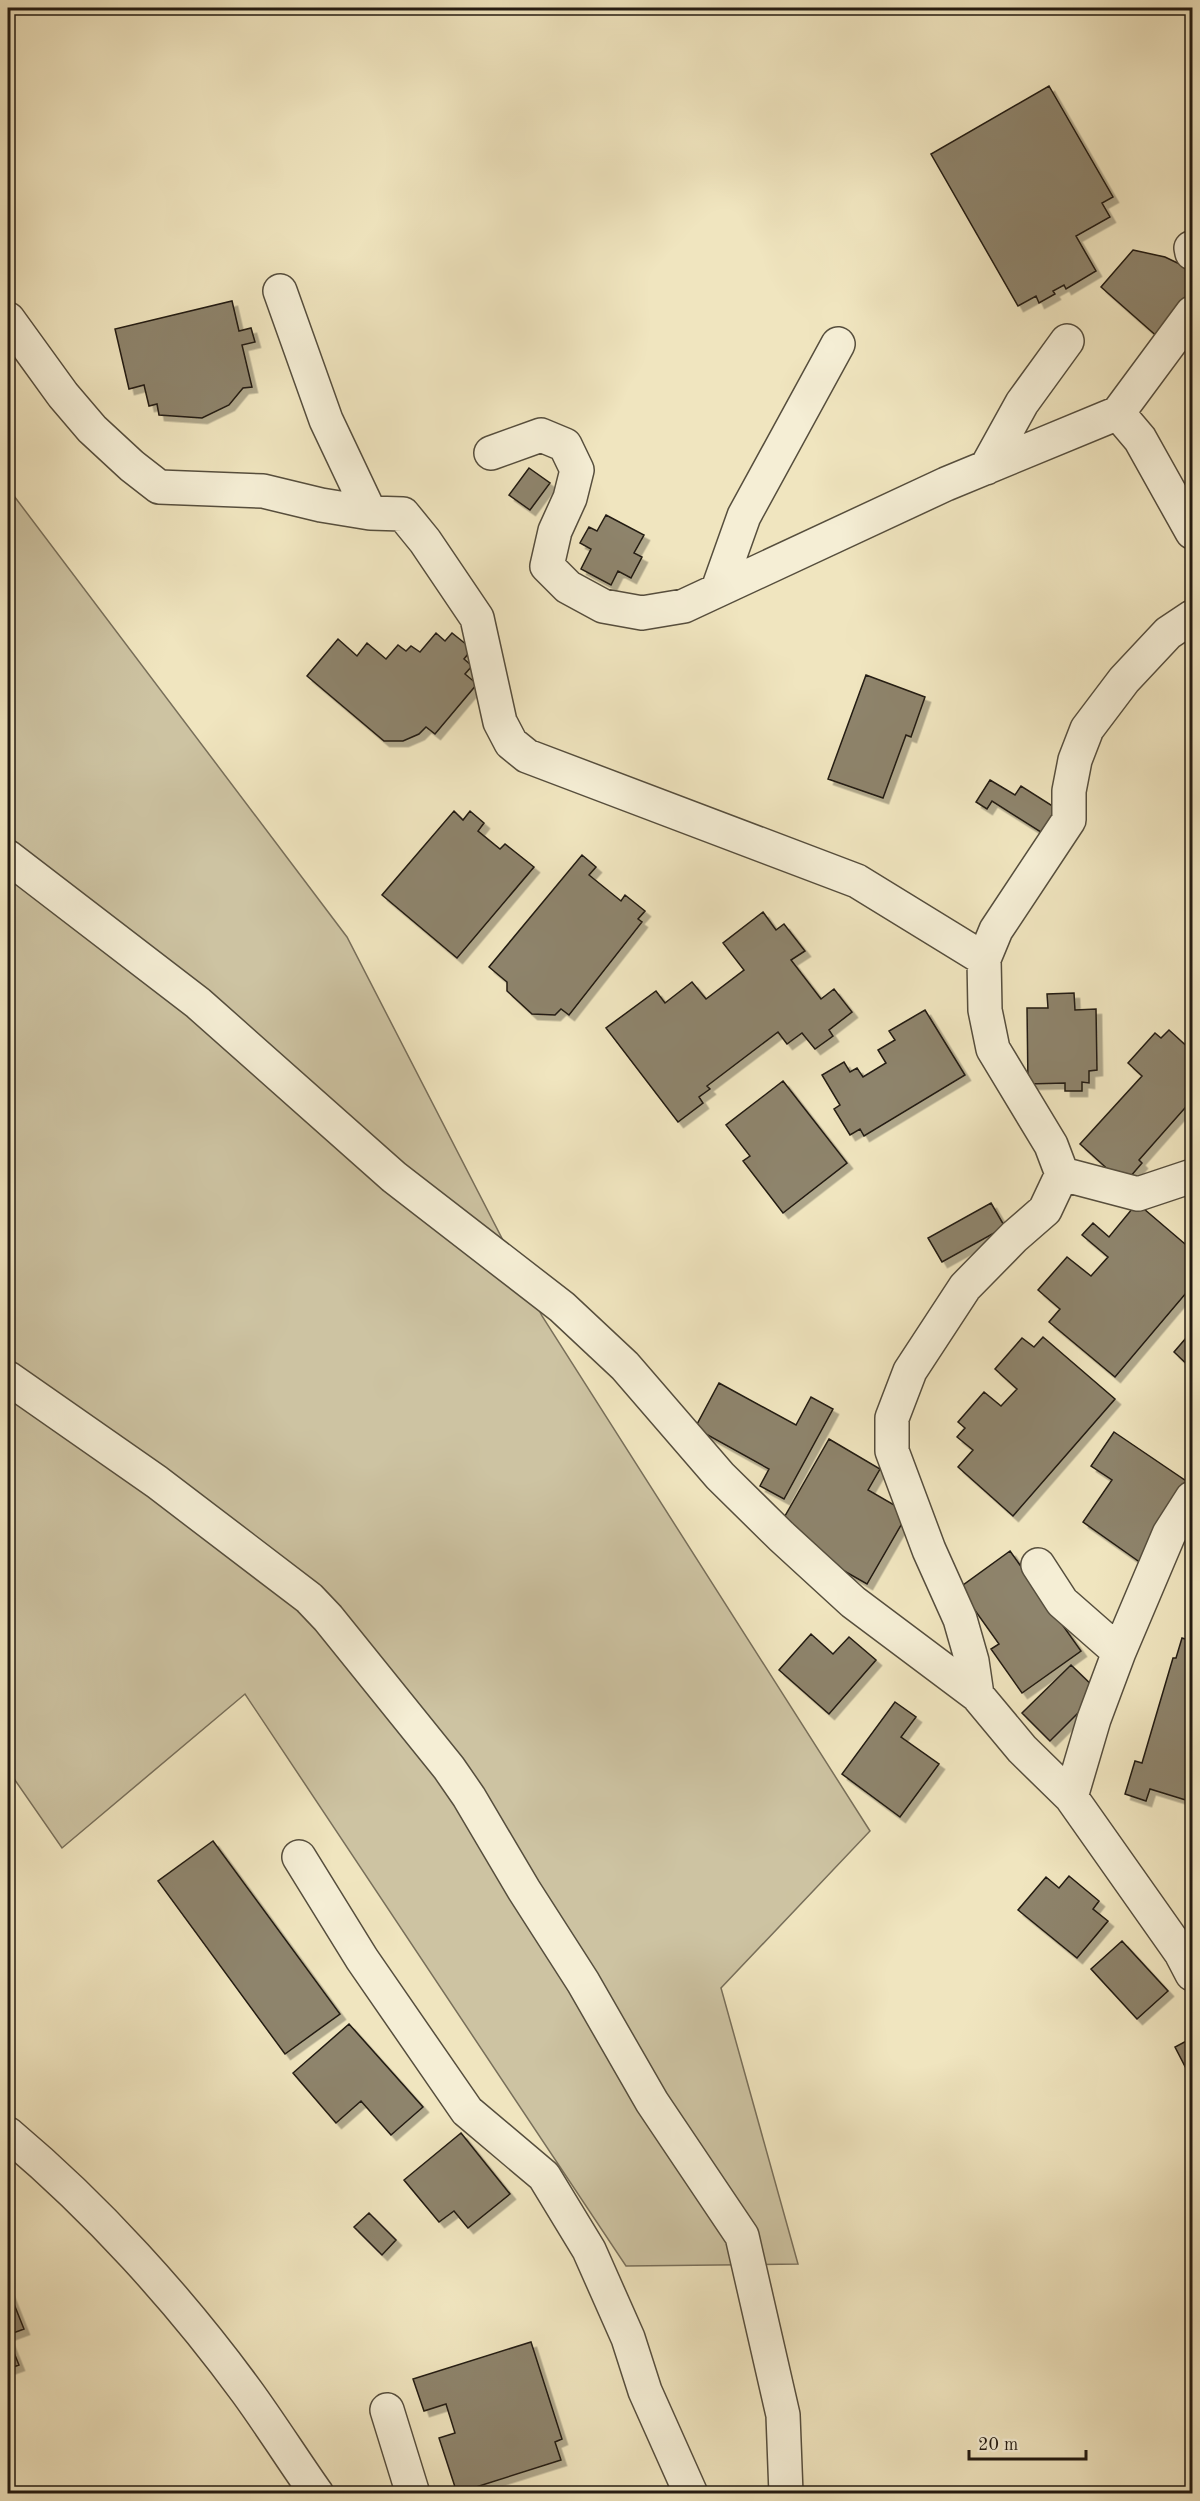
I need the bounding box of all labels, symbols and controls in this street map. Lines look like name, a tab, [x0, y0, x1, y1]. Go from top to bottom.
scale bar	[969, 2423, 1086, 2461]
text: 20 m	[978, 2436, 1018, 2454]

